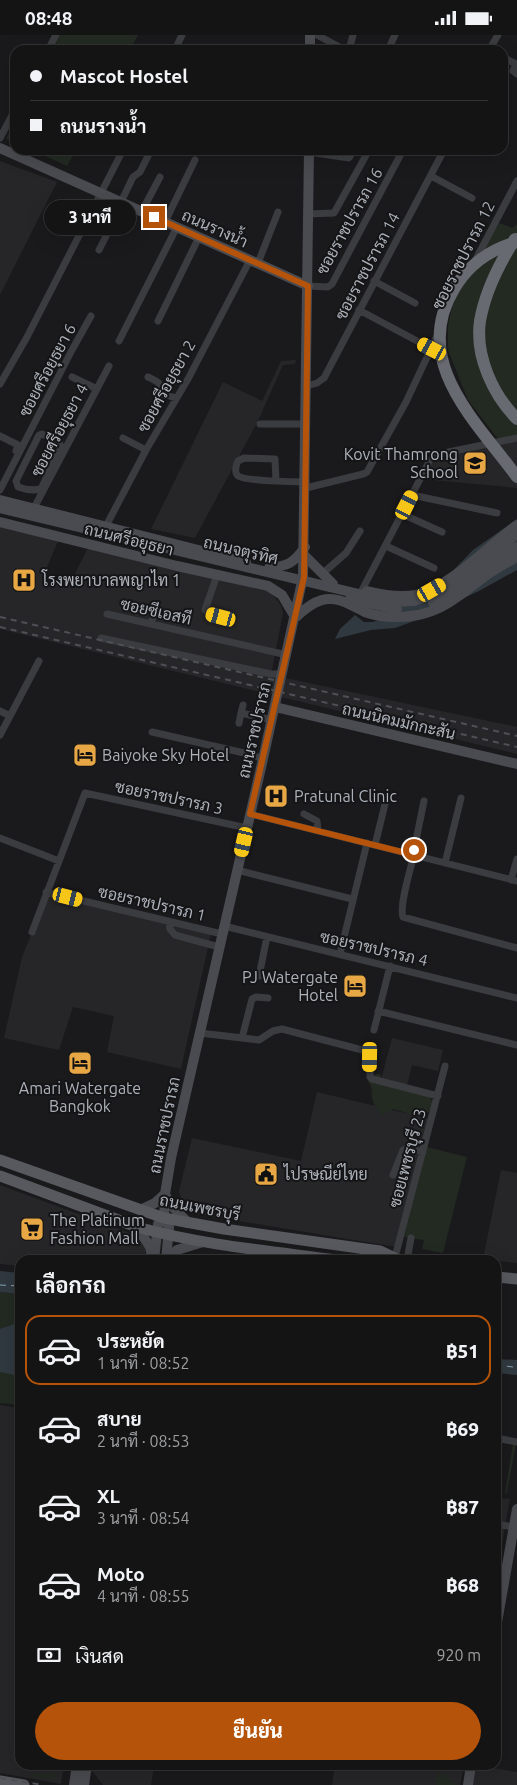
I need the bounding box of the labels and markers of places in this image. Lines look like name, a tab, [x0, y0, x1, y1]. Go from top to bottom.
place label: Kovit Thamrong School	[344, 445, 458, 481]
school or university icon: Kovit Thamrong School	[462, 450, 488, 476]
hospital icon: โรงพยาบาลพญาไท 1	[11, 567, 37, 593]
place label: โรงพยาบาลพญาไท 1	[41, 569, 181, 590]
hotel icon: Baiyoke Sky Hotel	[72, 742, 98, 768]
place label: Baiyoke Sky Hotel	[102, 746, 229, 764]
hospital icon: Pratunal Clinic	[263, 783, 289, 809]
place label: Pratunal Clinic	[294, 787, 397, 805]
place label: PJ Watergate Hotel	[242, 968, 338, 1004]
hotel icon: PJ Watergate Hotel	[342, 973, 368, 999]
hotel icon: Amari Watergate Bangkok	[67, 1050, 93, 1076]
place label: Amari Watergate Bangkok	[19, 1079, 141, 1115]
public building icon: ไปรษณีย์ไทย	[253, 1161, 279, 1187]
place label: ไปรษณีย์ไทย	[282, 1162, 368, 1183]
place label: The Platinum Fashion Mall	[50, 1211, 145, 1247]
supermarket icon: The Platinum Fashion Mall	[19, 1216, 45, 1242]

